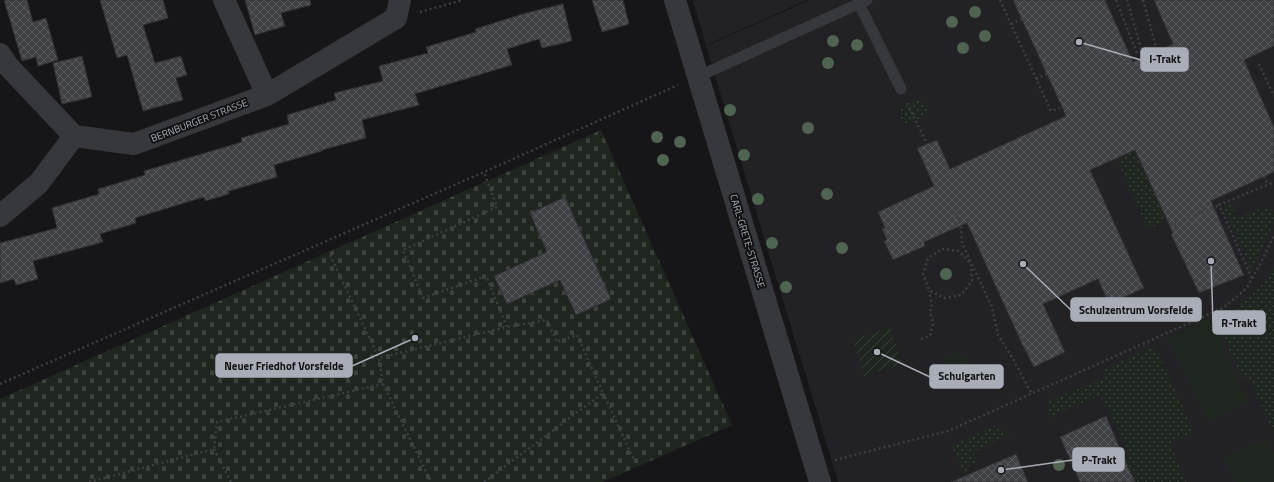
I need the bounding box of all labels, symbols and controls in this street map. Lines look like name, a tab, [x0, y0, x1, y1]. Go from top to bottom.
callout: I-Trakt	[1141, 48, 1188, 71]
text: I-Trakt	[1149, 51, 1181, 67]
street label: BERNBURGER STRASSE	[149, 95, 250, 146]
street label: CARL-GRETE-STRASSE	[726, 192, 769, 290]
callout: Schulzentrum Vorsfelde	[1071, 298, 1201, 321]
text: Schulzentrum Vorsfelde	[1079, 302, 1193, 318]
callout: R-Trakt	[1213, 311, 1265, 334]
text: R-Trakt	[1221, 315, 1257, 331]
callout: Neuer Friedhof Vorsfelde	[216, 354, 352, 377]
text: Neuer Friedhof Vorsfelde	[224, 358, 344, 374]
callout: Schulgarten	[930, 365, 1003, 388]
text: Schulgarten	[938, 368, 996, 384]
callout: P-Trakt	[1073, 448, 1124, 471]
text: P-Trakt	[1082, 452, 1116, 468]

